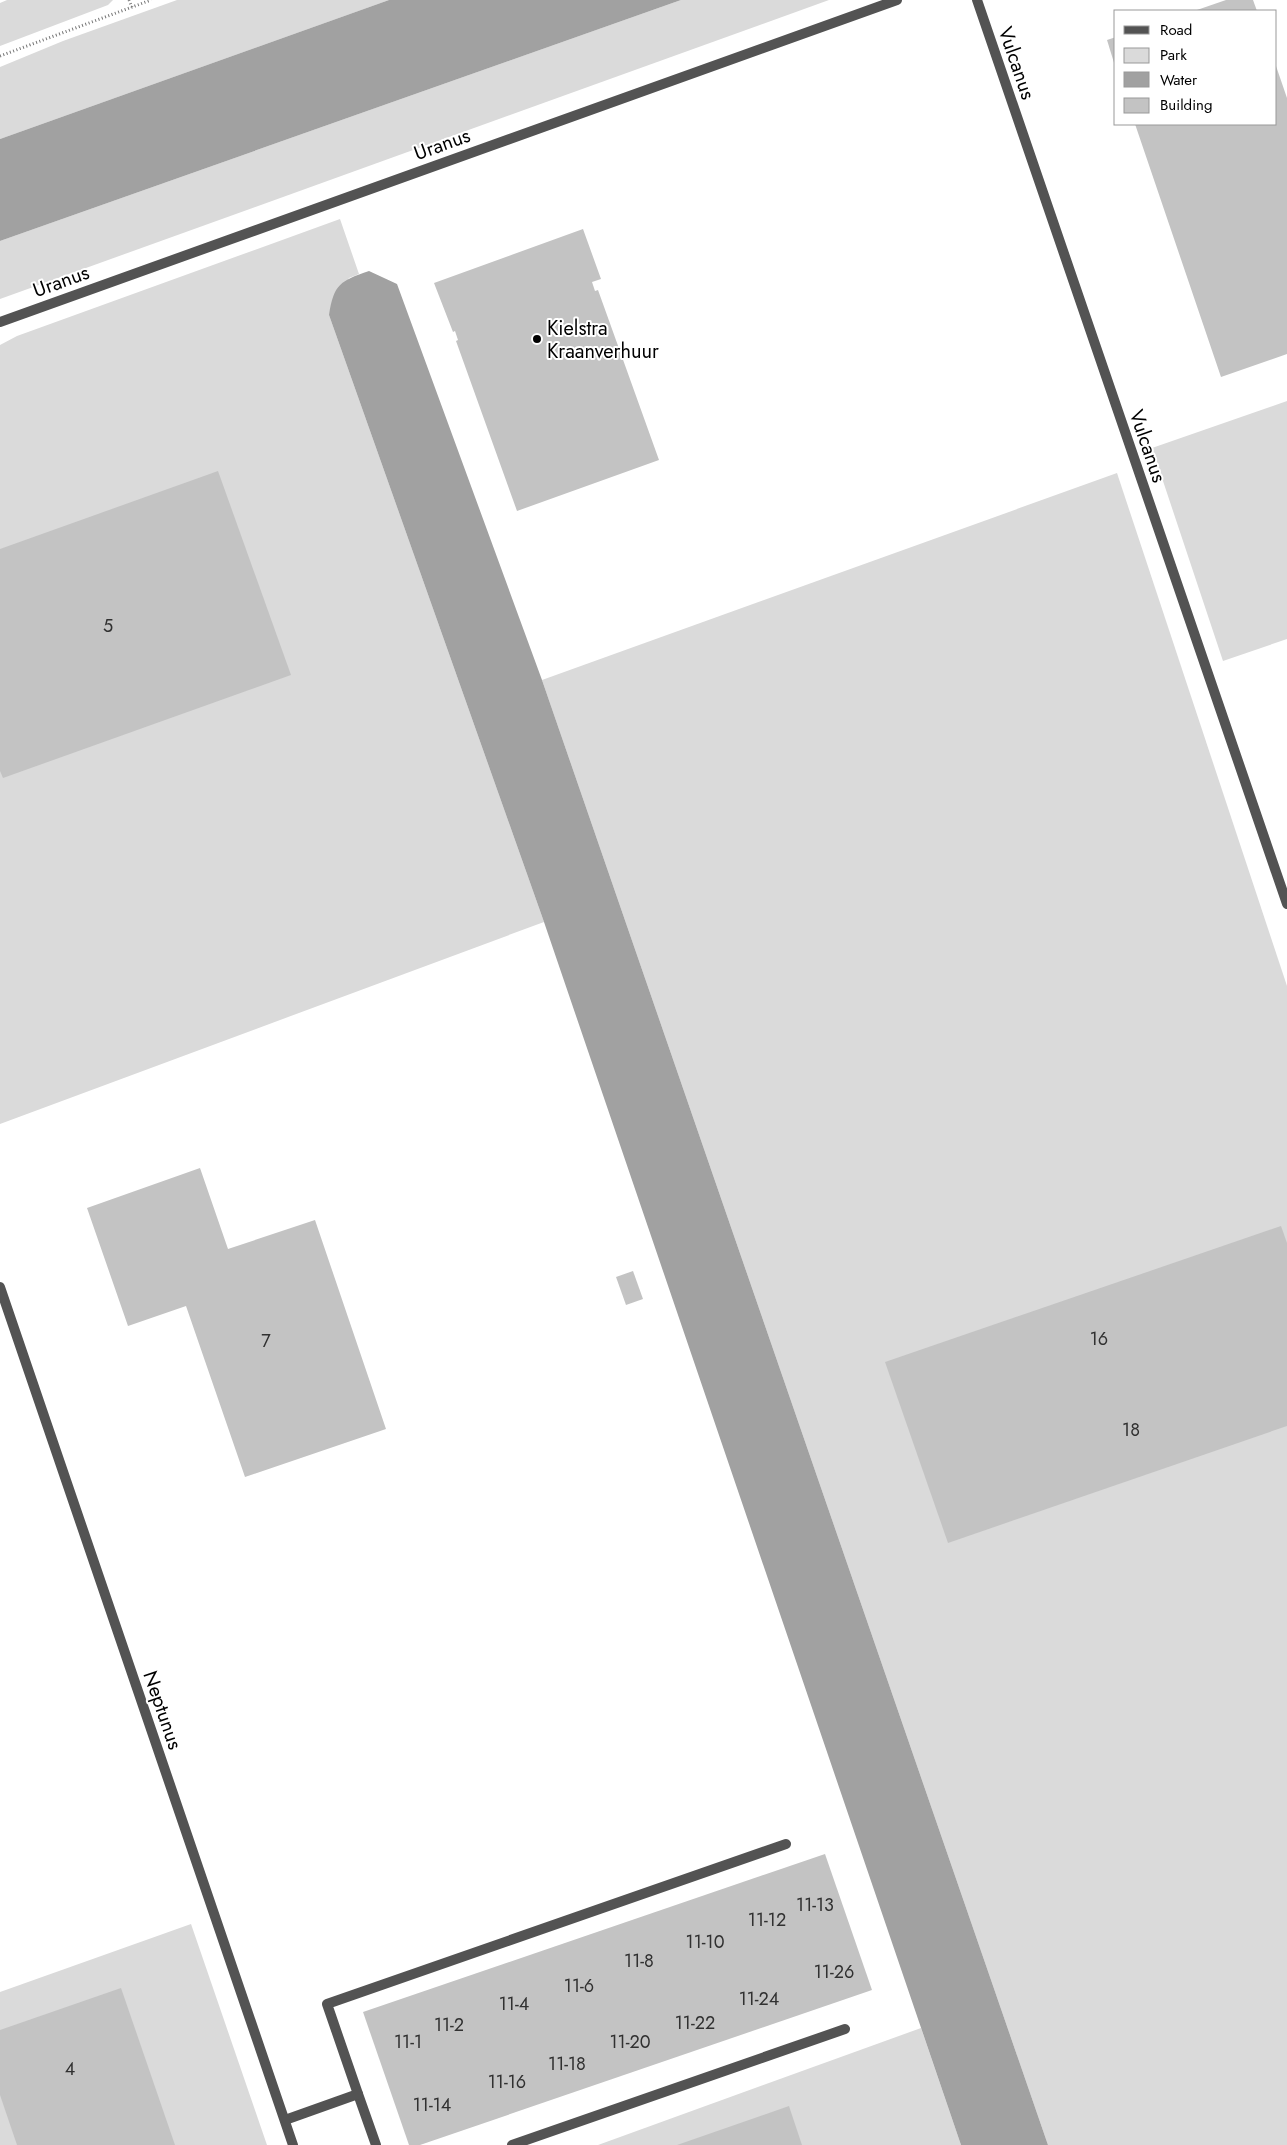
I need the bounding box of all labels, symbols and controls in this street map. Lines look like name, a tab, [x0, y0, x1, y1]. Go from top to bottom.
legend	[1114, 10, 1277, 125]
text: Road	[1160, 19, 1192, 41]
street label: Vulcanus	[991, 23, 1042, 103]
text: Park	[1160, 44, 1187, 66]
text: Water	[1160, 69, 1198, 91]
text: Building	[1160, 94, 1212, 116]
street label: Uranus	[410, 121, 474, 168]
street label: Uranus	[29, 258, 93, 305]
place label: Kielstra Kraanverhuur	[547, 314, 659, 366]
marker: Kielstra Kraanverhuur	[531, 333, 543, 345]
street label: Vulcanus	[1122, 406, 1173, 486]
house number: 5	[103, 613, 113, 639]
house number: 16	[1090, 1326, 1108, 1352]
house number: 7	[261, 1328, 271, 1354]
house number: 18	[1122, 1417, 1140, 1443]
street label: Neptunus	[136, 1667, 190, 1753]
house number: 11-13	[796, 1892, 834, 1918]
house number: 11-12	[748, 1907, 786, 1933]
house number: 11-10	[686, 1929, 725, 1955]
house number: 11-8	[624, 1948, 654, 1974]
house number: 11-26	[814, 1959, 854, 1985]
house number: 11-6	[564, 1973, 594, 1999]
house number: 11-24	[739, 1986, 779, 2012]
house number: 11-4	[499, 1991, 529, 2017]
house number: 11-22	[675, 2010, 715, 2036]
house number: 11-2	[434, 2012, 464, 2038]
house number: 11-1	[394, 2029, 422, 2055]
house number: 11-20	[609, 2029, 651, 2055]
house number: 11-18	[548, 2051, 586, 2077]
house number: 4	[65, 2056, 75, 2082]
house number: 11-16	[488, 2069, 526, 2095]
house number: 11-14	[413, 2092, 451, 2118]

